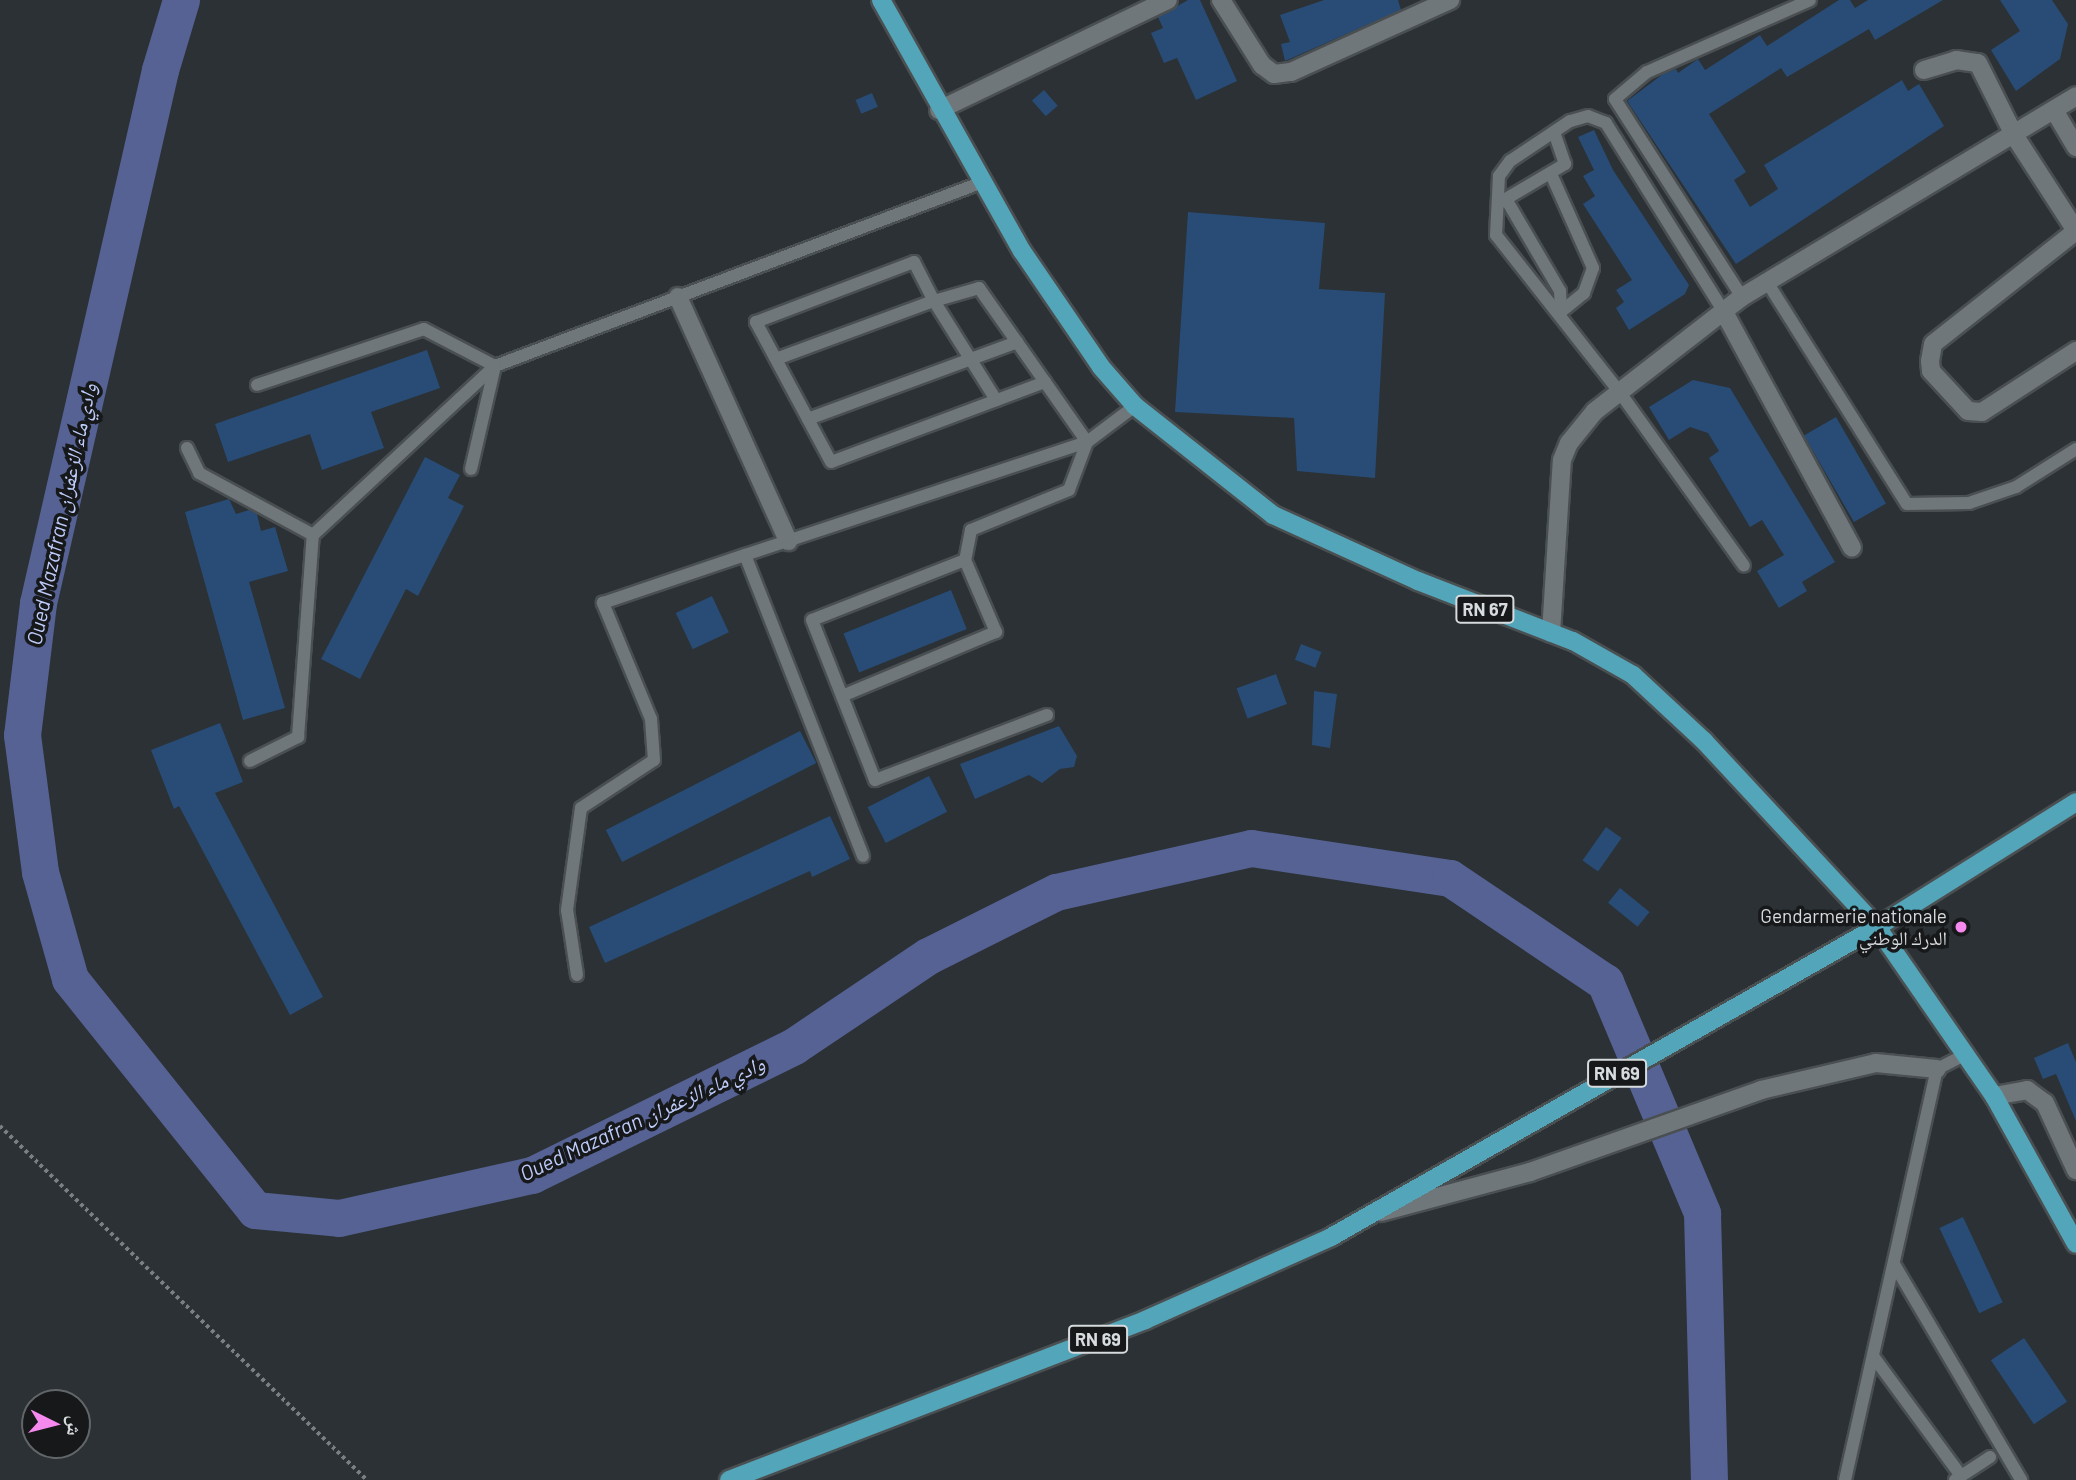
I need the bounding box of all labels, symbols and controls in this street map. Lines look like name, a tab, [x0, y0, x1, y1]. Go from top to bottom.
water label: Oued Mazafran وادي ماء الزعفران	[21, 381, 101, 647]
road number: RN 67	[1455, 594, 1515, 624]
place label: Gendarmerie nationale الدرك الوطني	[1760, 905, 1947, 949]
marker: Gendarmerie nationale الدرك الوطني	[1953, 919, 1969, 935]
water label: Oued Mazafran وادي ماء الزعفران	[516, 1050, 768, 1186]
road number: RN 69	[1586, 1058, 1648, 1088]
road number: RN 69	[1066, 1324, 1130, 1354]
north arrow	[21, 1389, 91, 1459]
text: ش	[63, 1415, 88, 1437]

